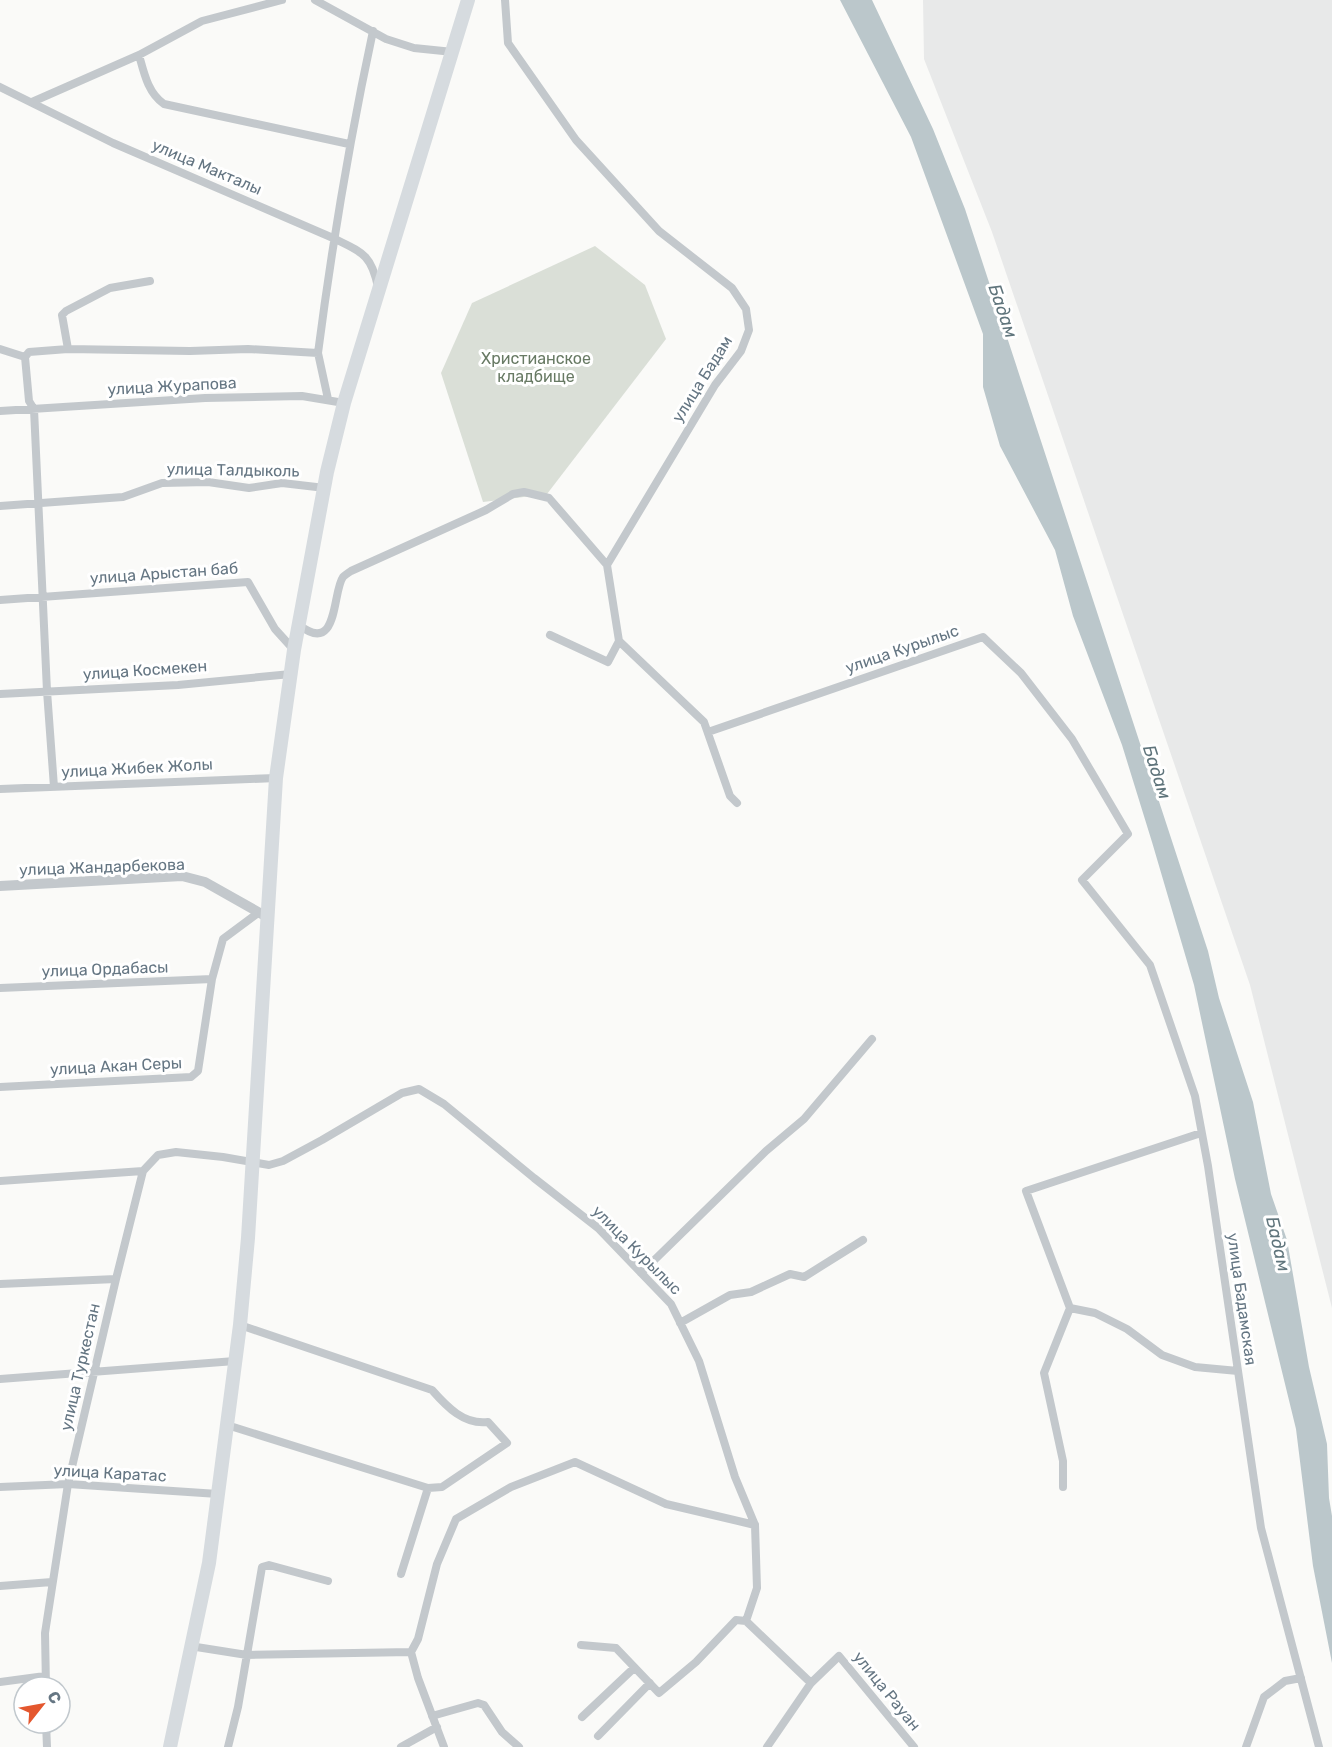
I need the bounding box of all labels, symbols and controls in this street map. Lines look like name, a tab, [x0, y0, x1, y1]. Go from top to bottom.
street label: улица Макталы	[149, 135, 265, 199]
water label: Бадам	[984, 281, 1022, 341]
street label: улица Бадам	[668, 332, 736, 426]
park label: Христианское кладбище	[481, 349, 591, 386]
street label: улица Журапова	[107, 373, 237, 399]
street label: улица Талдыколь	[166, 459, 300, 481]
street label: улица Арыстан баб	[89, 558, 239, 588]
street label: улица Курылыс	[843, 621, 961, 677]
street label: улица Космекен	[82, 656, 208, 684]
water label: Бадам	[1138, 742, 1176, 802]
street label: улица Жибек Жолы	[61, 755, 213, 781]
street label: улица Жандарбекова	[19, 855, 185, 879]
street label: улица Ордабасы	[41, 957, 169, 981]
street label: улица Акан Серы	[49, 1053, 183, 1079]
street label: улица Курылыс	[588, 1201, 686, 1299]
water label: Бадам	[1261, 1215, 1295, 1273]
street label: улица Бадамская	[1223, 1232, 1261, 1366]
street label: улица Туркестан	[56, 1301, 104, 1433]
street label: улица Каратас	[53, 1461, 167, 1485]
street label: улица Рауан	[849, 1648, 925, 1734]
north arrow	[12, 1675, 72, 1735]
text: С	[43, 1688, 65, 1707]

